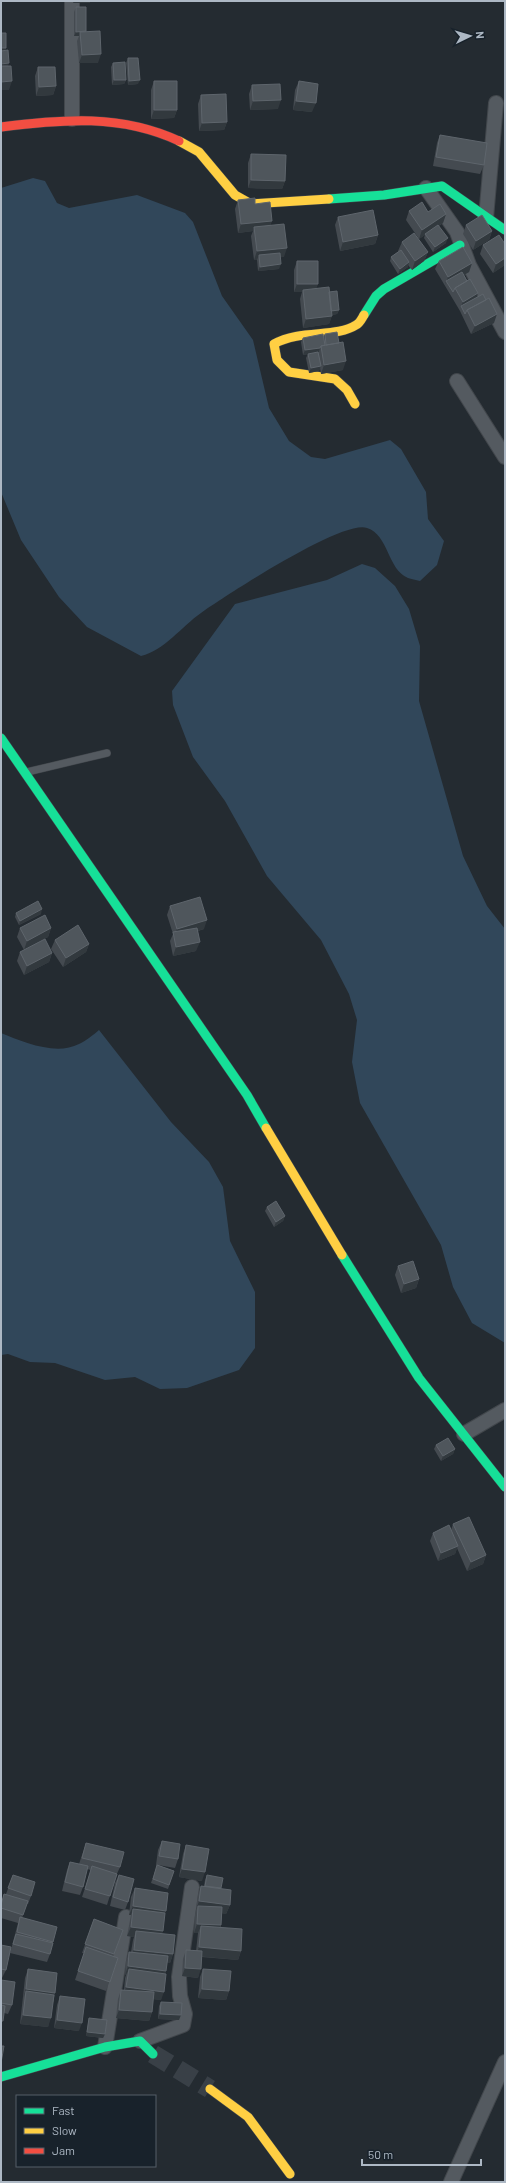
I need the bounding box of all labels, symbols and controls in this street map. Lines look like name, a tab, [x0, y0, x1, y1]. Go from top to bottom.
north arrow	[450, 16, 490, 56]
text: N	[474, 31, 487, 39]
legend	[16, 2095, 156, 2167]
text: Fast	[52, 2103, 75, 2117]
text: Slow	[52, 2123, 77, 2137]
scale bar	[362, 2141, 481, 2167]
text: Jam	[52, 2143, 75, 2157]
text: 50 m	[368, 2147, 393, 2161]

